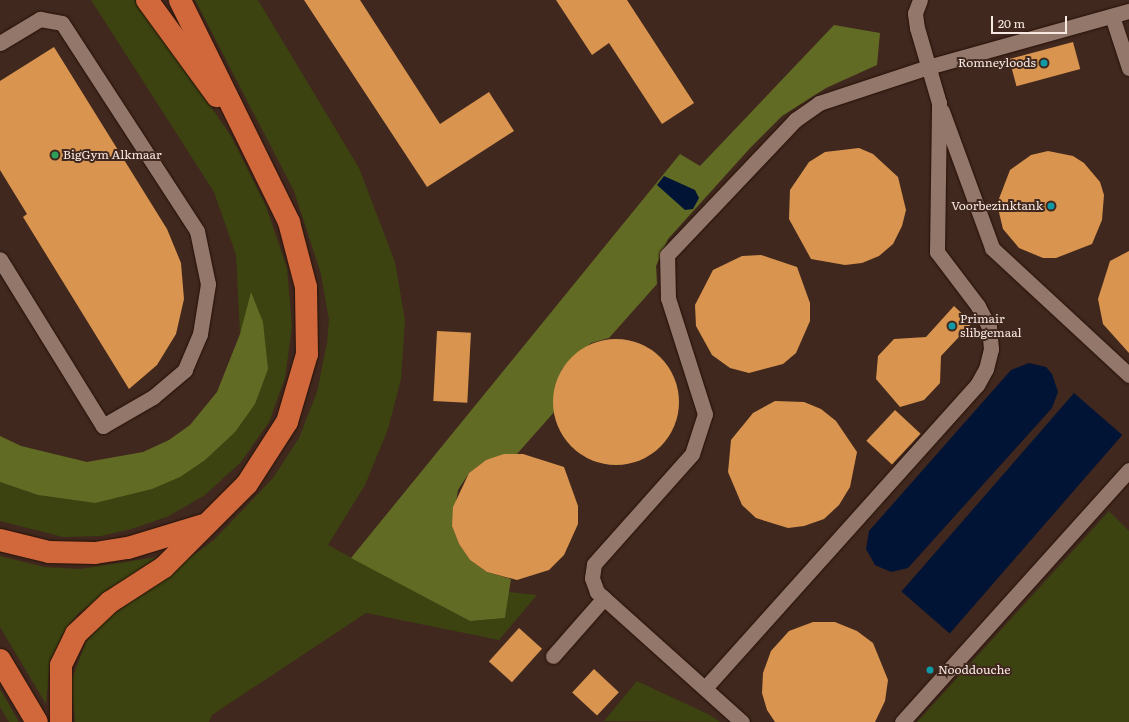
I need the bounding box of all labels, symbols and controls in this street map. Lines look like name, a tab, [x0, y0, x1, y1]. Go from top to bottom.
scale bar	[993, 8, 1069, 34]
text: 20 m	[998, 14, 1025, 32]
place label: Romneyloods	[958, 56, 1036, 70]
marker: Romneyloods	[1039, 58, 1049, 68]
place label: BigGym Alkmaar	[63, 148, 162, 162]
marker: BigGym Alkmaar	[50, 150, 60, 160]
place label: Voorbezinktank	[951, 199, 1043, 213]
marker: Voorbezinktank	[1046, 201, 1056, 211]
place label: Primair slibgemaal	[960, 312, 1022, 340]
marker: Primair slibgemaal	[947, 321, 957, 331]
place label: Nooddouche	[938, 663, 1011, 677]
marker: Nooddouche	[925, 665, 935, 675]

